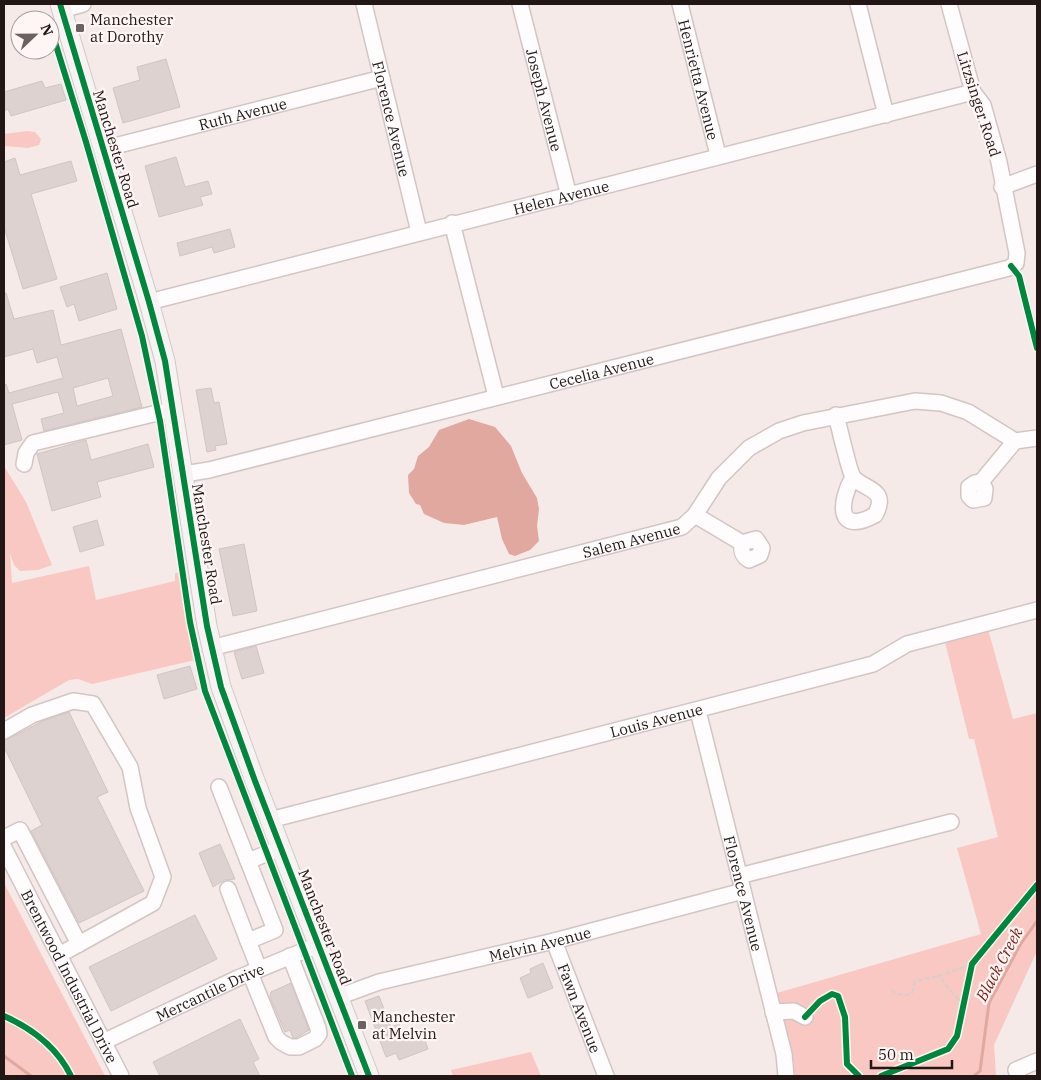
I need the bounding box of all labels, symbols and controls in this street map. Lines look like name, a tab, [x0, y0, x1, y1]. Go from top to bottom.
north arrow	[10, 10, 60, 60]
place label: Manchester at Dorothy	[90, 10, 174, 46]
street label: Henrietta Avenue	[675, 17, 723, 142]
text: N	[37, 22, 57, 39]
marker: Manchester at Dorothy	[74, 22, 86, 34]
street label: Joseph Avenue	[522, 47, 567, 153]
street label: Litzsinger Road	[953, 49, 1005, 159]
street label: Florence Avenue	[369, 59, 415, 179]
street label: Manchester Road	[89, 88, 143, 210]
street label: Ruth Avenue	[196, 93, 289, 134]
street label: Helen Avenue	[511, 176, 611, 218]
street label: Cecelia Avenue	[547, 349, 656, 393]
street label: Manchester Road	[188, 482, 226, 606]
street label: Salem Avenue	[580, 518, 682, 562]
street label: Louis Avenue	[608, 699, 705, 741]
street label: Florence Avenue	[720, 834, 767, 953]
street label: Manchester Road	[294, 866, 356, 988]
street label: Brentwood Industrial Drive	[17, 886, 122, 1066]
street label: Melvin Avenue	[487, 922, 593, 965]
water label: Black Creek	[971, 923, 1027, 1005]
street label: Mercantile Drive	[153, 959, 267, 1025]
street label: Fawn Avenue	[554, 961, 606, 1056]
place label: Manchester at Melvin	[372, 1007, 456, 1043]
marker: Manchester at Melvin	[356, 1019, 368, 1031]
scale bar	[871, 1038, 952, 1070]
text: 50 m	[878, 1045, 914, 1064]

